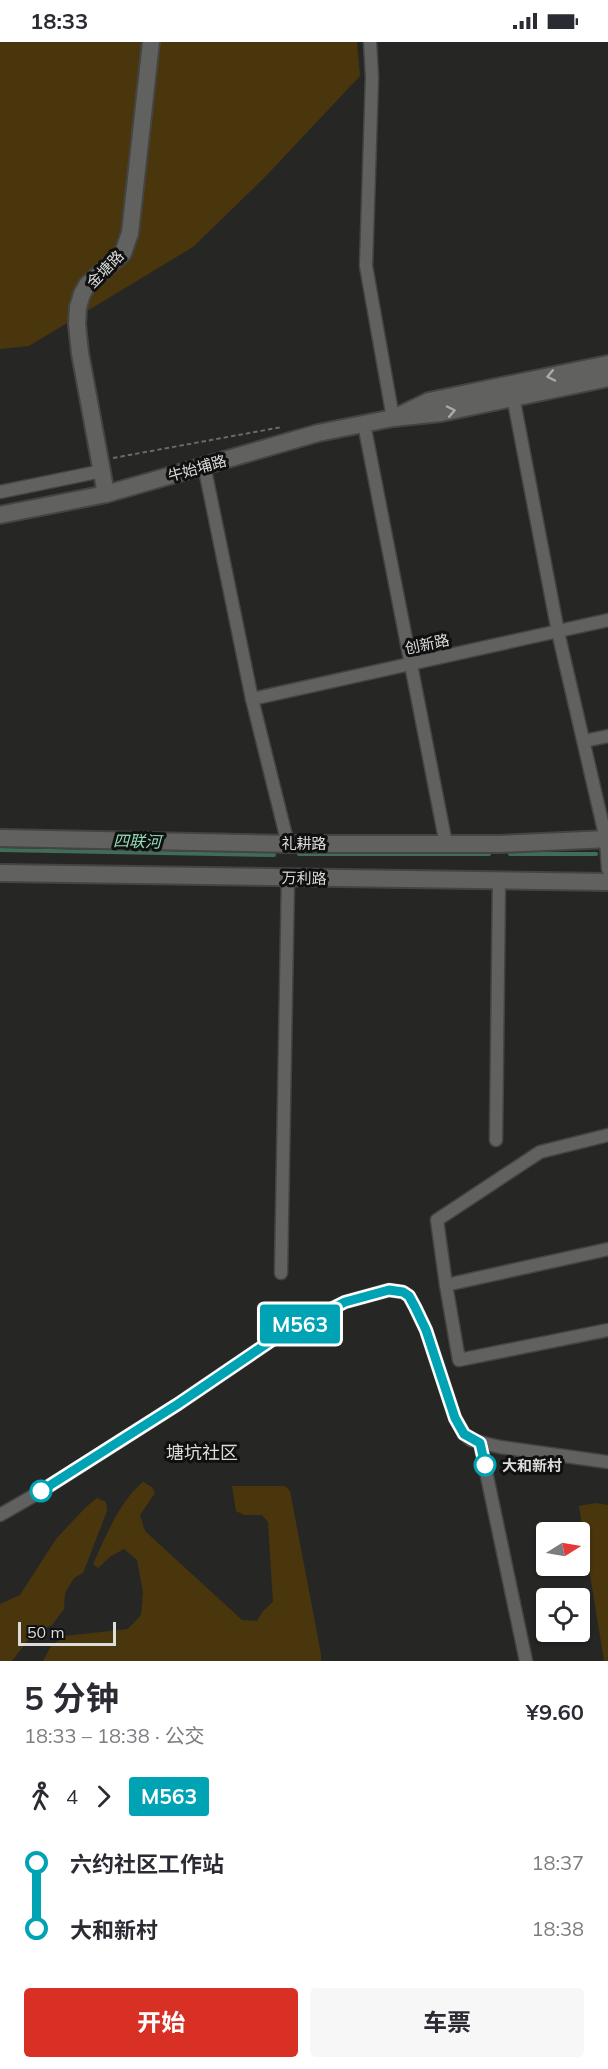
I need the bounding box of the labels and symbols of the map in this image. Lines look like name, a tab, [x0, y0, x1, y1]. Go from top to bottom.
street label: 金塘路	[83, 246, 127, 292]
one-way arrow	[546, 369, 556, 382]
one-way arrow	[446, 406, 456, 419]
street label: 牛始埔路	[166, 451, 228, 485]
street label: 创新路	[403, 630, 451, 658]
water label: 四联河	[113, 831, 164, 851]
street label: 礼耕路	[281, 834, 327, 853]
street label: 万利路	[281, 868, 327, 888]
line badge: M563	[258, 1304, 342, 1344]
district label: 塘坑社区	[166, 1441, 238, 1464]
marker: 大和新村	[474, 1454, 496, 1476]
place label: 大和新村	[502, 1456, 562, 1475]
unlabelled marker	[30, 1480, 52, 1502]
north arrow	[536, 1522, 590, 1576]
scale bar	[18, 1619, 116, 1646]

